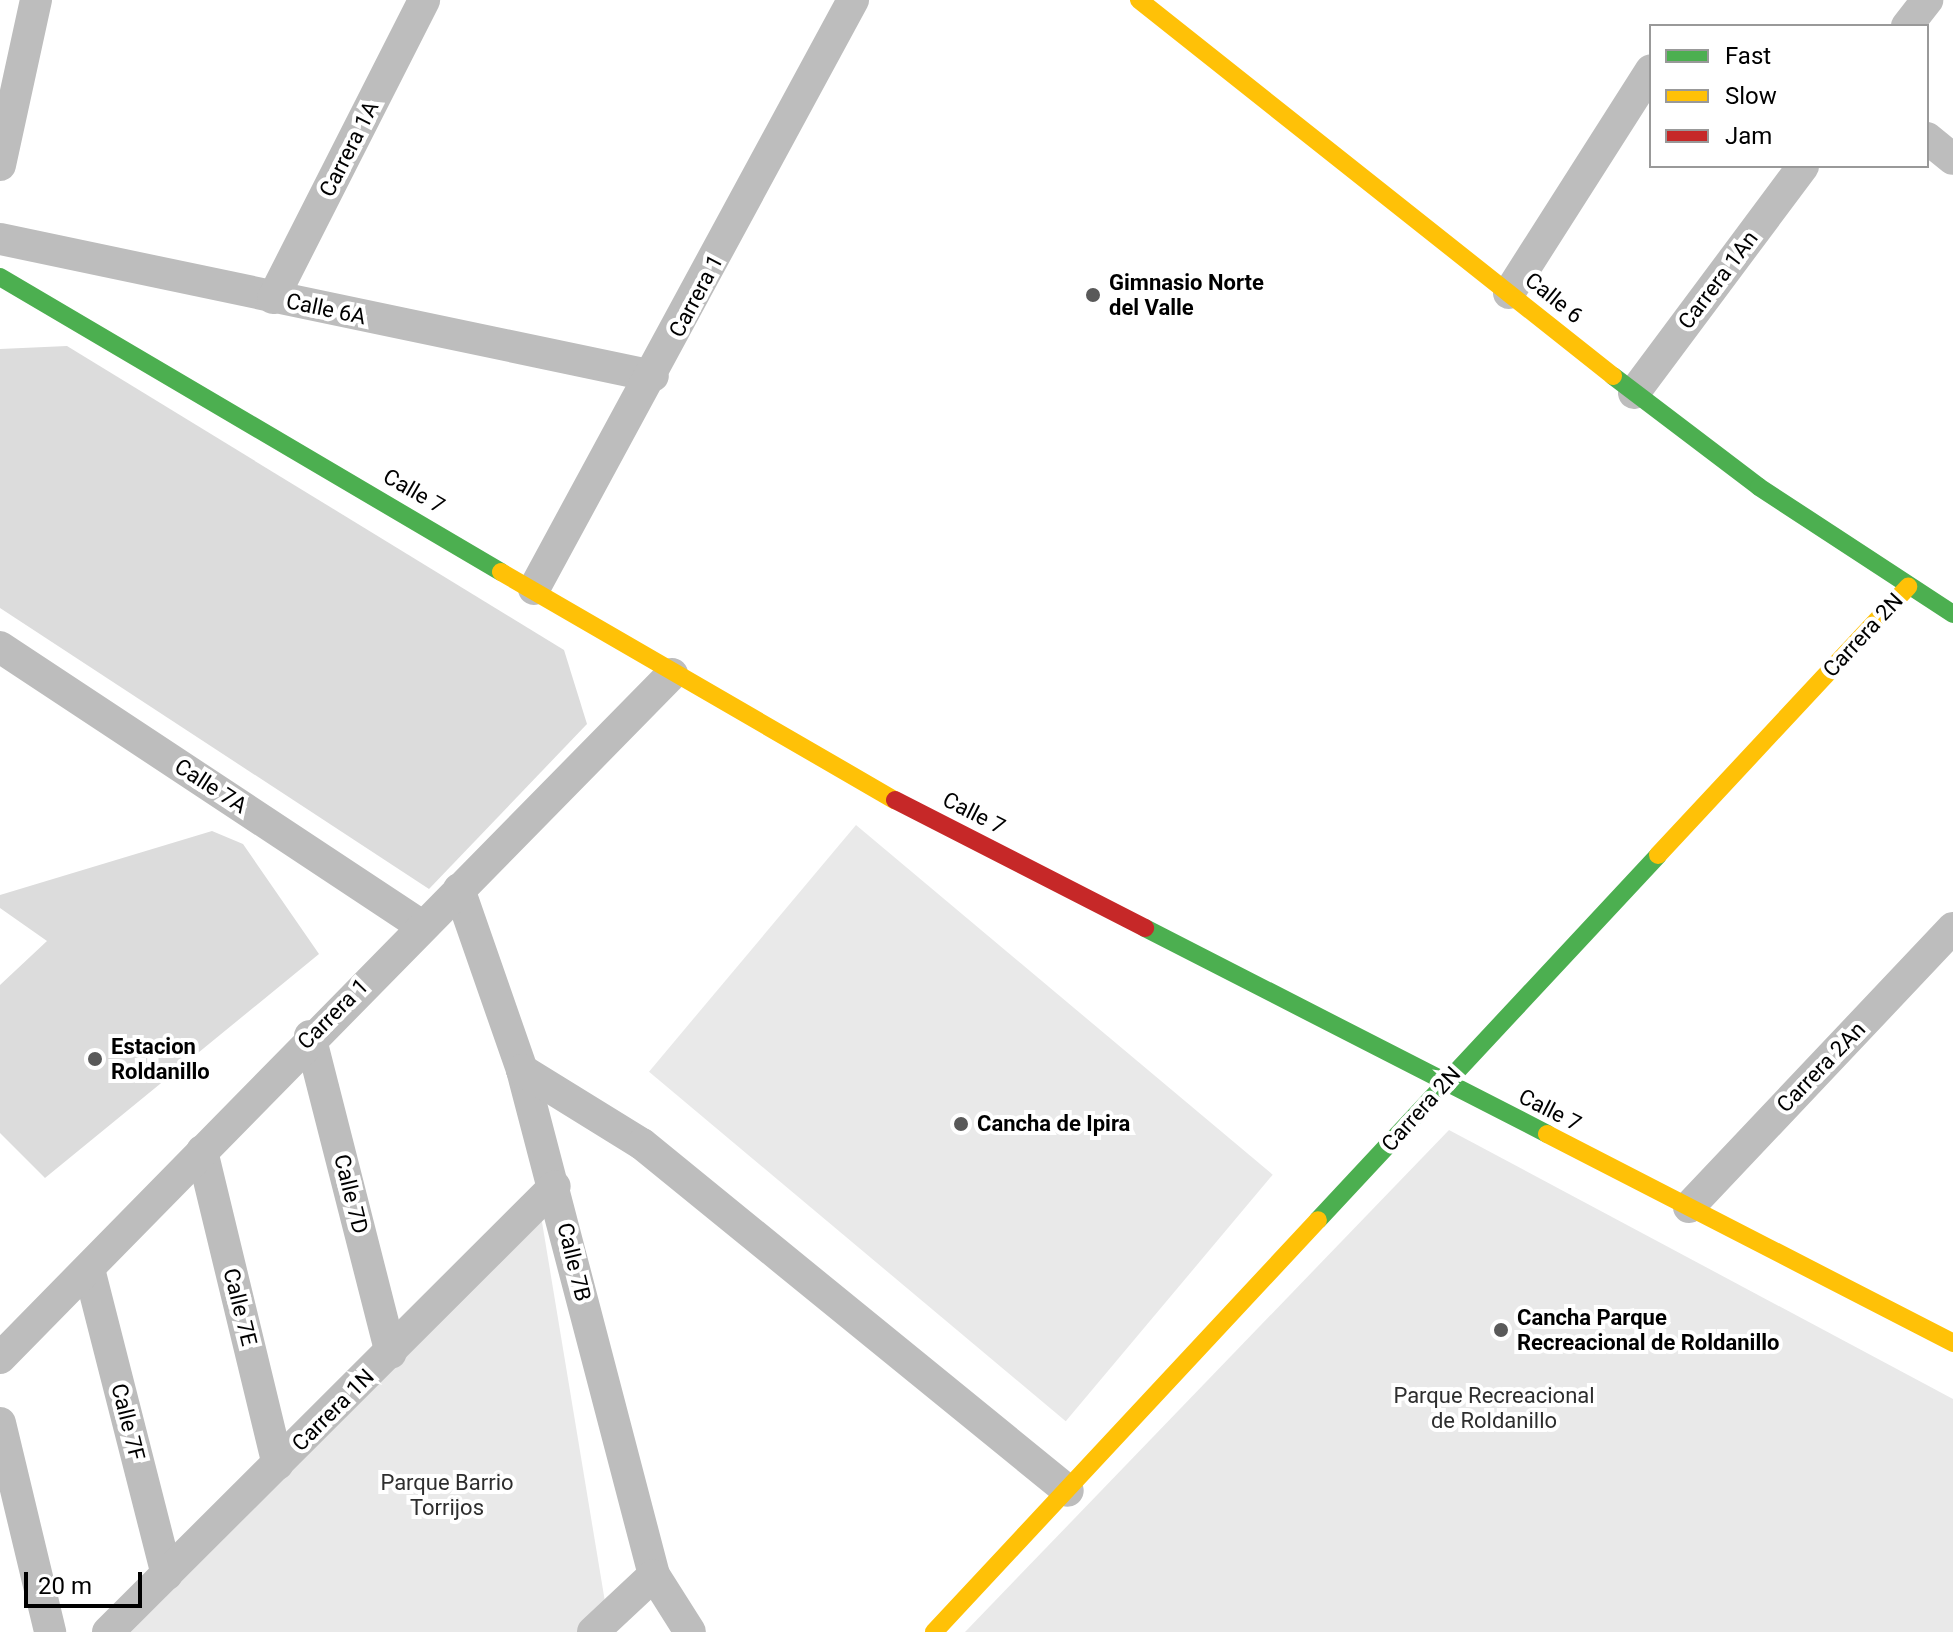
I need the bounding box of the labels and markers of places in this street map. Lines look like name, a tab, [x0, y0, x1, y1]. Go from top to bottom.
place label: Gimnasio Norte del Valle	[1109, 269, 1264, 320]
marker: Gimnasio Norte del Valle	[1084, 286, 1102, 304]
place label: Estacion Roldanillo	[111, 1033, 210, 1084]
marker: Estacion Roldanillo	[86, 1050, 104, 1068]
place label: Cancha de Ipira	[977, 1111, 1130, 1137]
marker: Cancha de Ipira	[952, 1115, 970, 1133]
place label: Cancha Parque Recreacional de Roldanillo	[1517, 1304, 1779, 1356]
marker: Cancha Parque Recreacional de Roldanillo	[1492, 1321, 1510, 1339]

